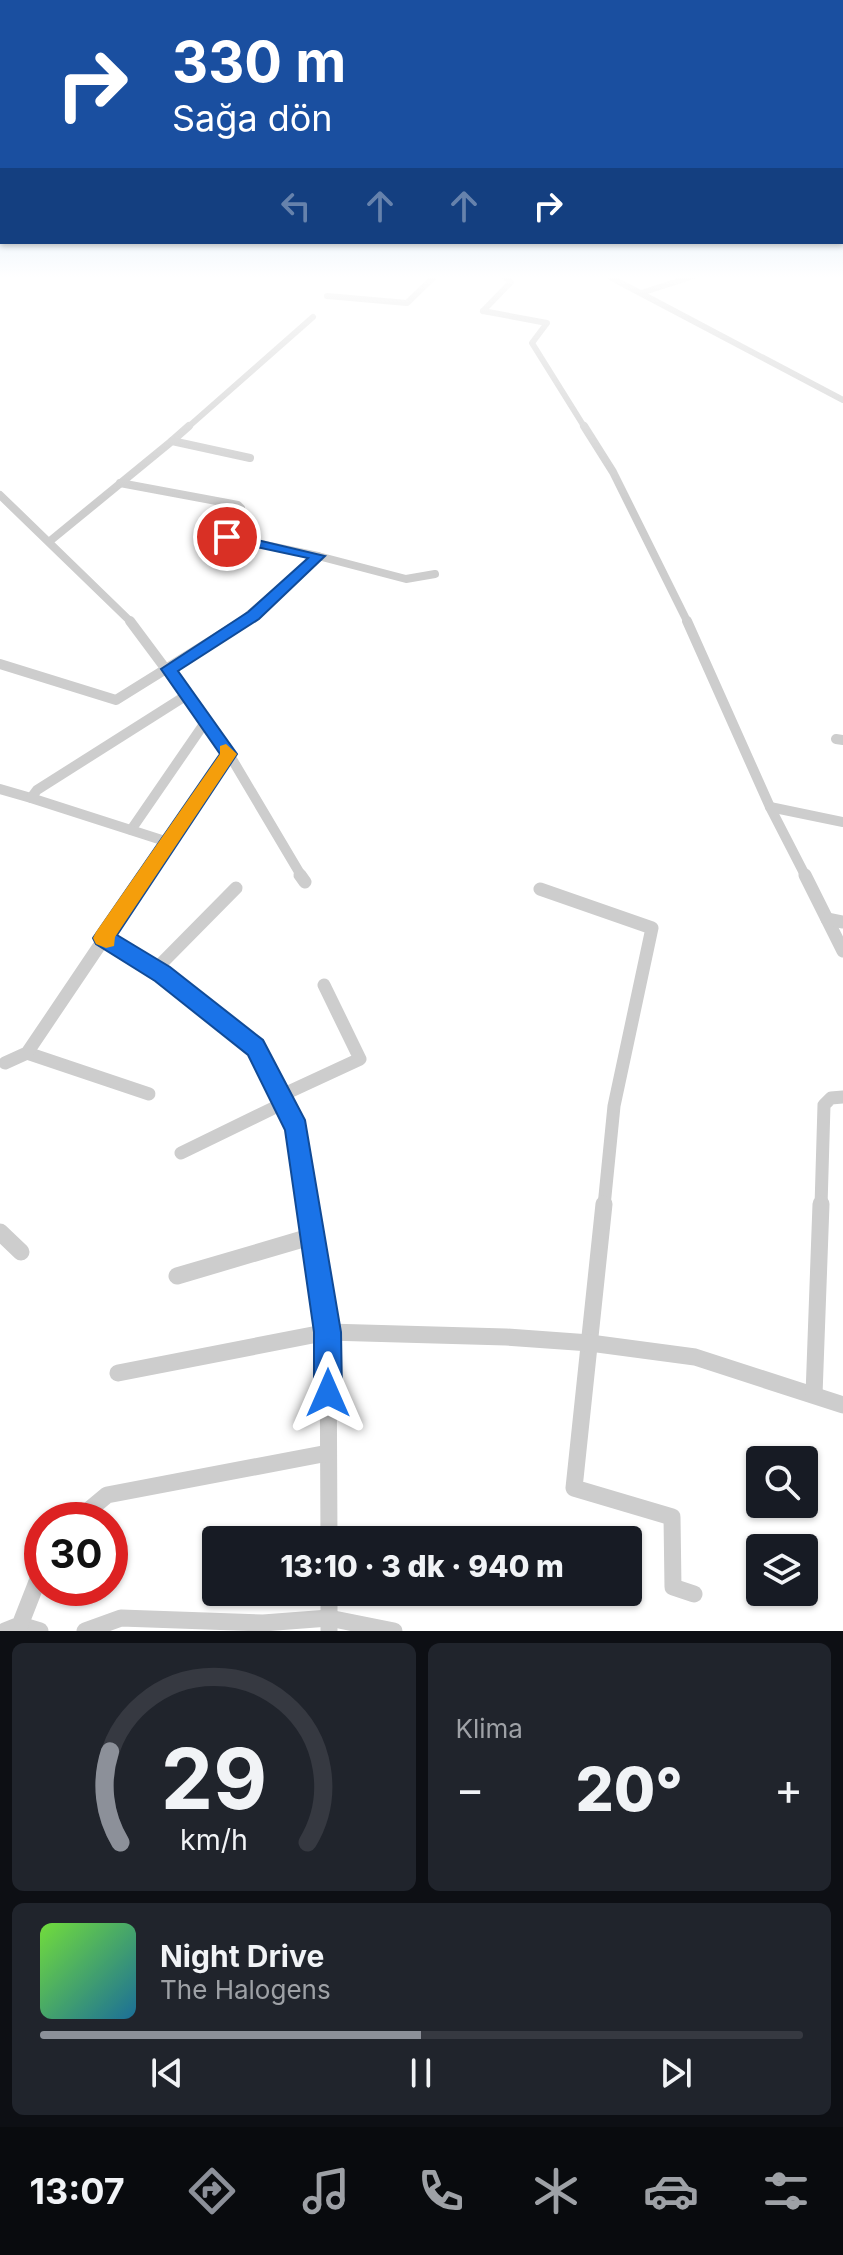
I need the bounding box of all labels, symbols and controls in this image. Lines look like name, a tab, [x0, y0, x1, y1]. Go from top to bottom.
text: 330 m	[172, 28, 346, 96]
icon: right	[40, 32, 144, 136]
text: Sağa dön	[172, 96, 333, 140]
icon: left	[274, 184, 318, 228]
icon: ahead	[358, 184, 402, 228]
icon: ahead	[442, 184, 486, 228]
icon: right	[526, 184, 570, 228]
pin	[193, 503, 261, 571]
icon: arrive	[205, 515, 249, 559]
position arrow	[286, 1351, 370, 1435]
map controls	[746, 1446, 818, 1606]
button: search	[746, 1446, 818, 1518]
speed limit sign: 30	[24, 1502, 128, 1606]
button: layers	[746, 1534, 818, 1606]
text: 13:10 · 3 dk · 940 m	[280, 1548, 564, 1584]
text: Klima	[456, 1713, 523, 1744]
text: 29	[161, 1728, 267, 1829]
text: 20°	[576, 1753, 683, 1825]
text: −	[456, 1762, 485, 1816]
text: +	[774, 1762, 803, 1816]
text: km/h	[180, 1822, 248, 1857]
text: Night Drive	[160, 1938, 324, 1974]
text: The Halogens	[160, 1974, 331, 2005]
icon: previous	[145, 2051, 189, 2095]
icon: pause	[399, 2051, 443, 2095]
icon: next	[654, 2051, 698, 2095]
icon: directions	[184, 2163, 240, 2219]
icon: music	[298, 2163, 354, 2219]
icon: phone	[413, 2163, 469, 2219]
icon: climate	[528, 2163, 584, 2219]
icon: car	[643, 2163, 699, 2219]
icon: filters	[758, 2163, 814, 2219]
text: 13:07	[29, 2169, 125, 2213]

